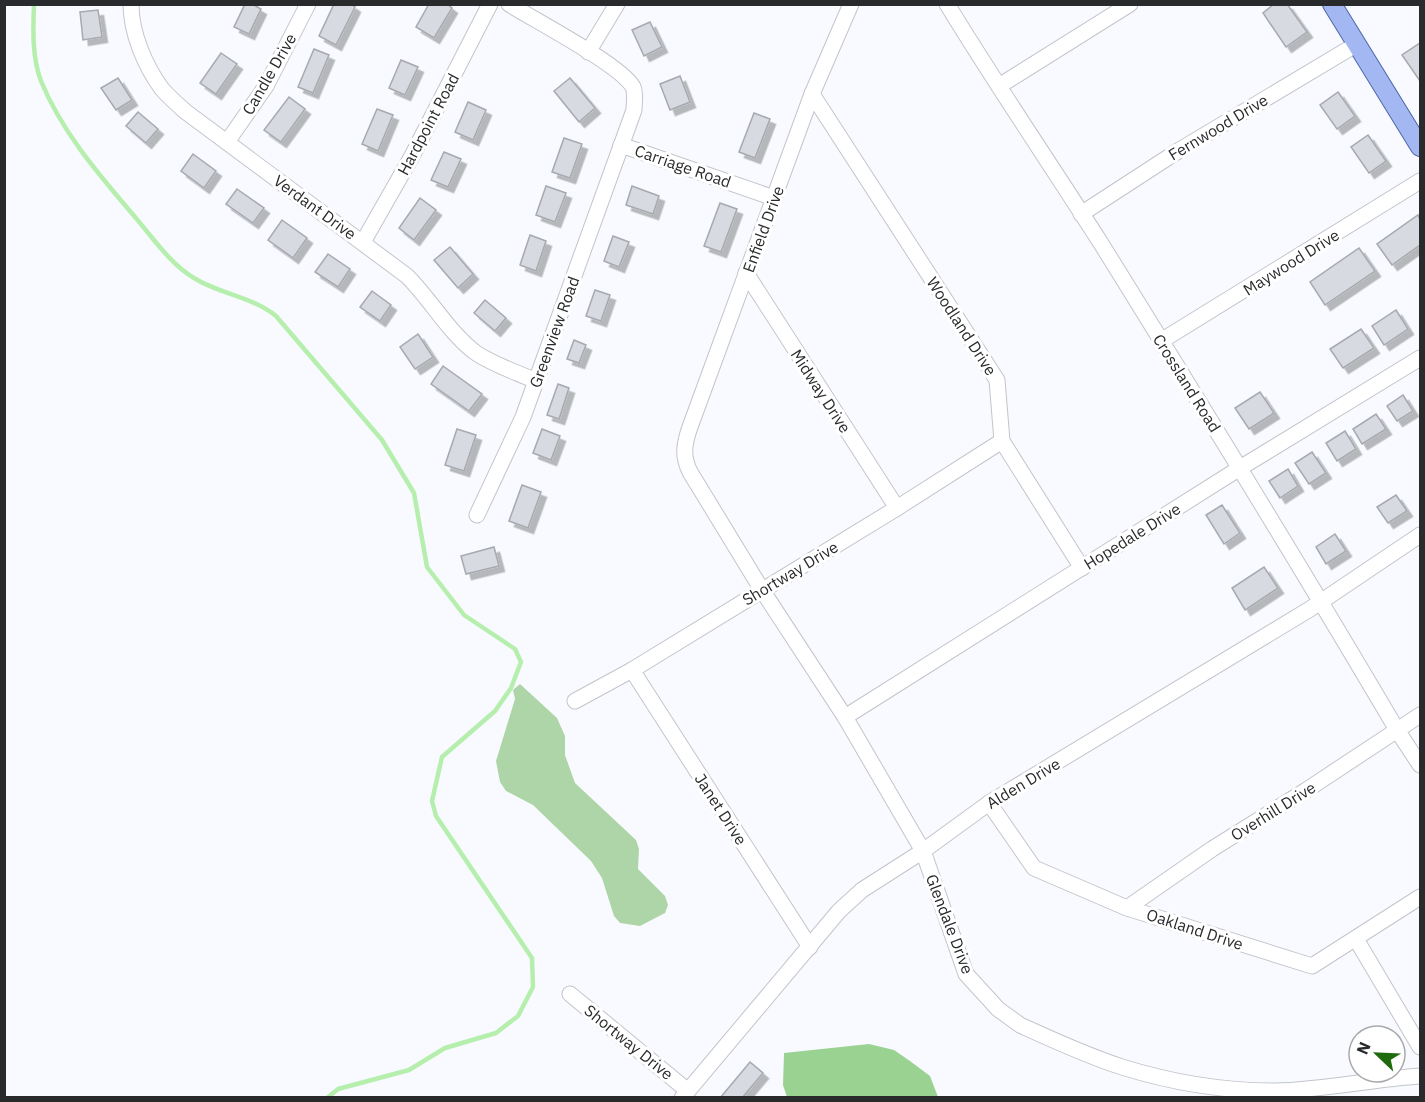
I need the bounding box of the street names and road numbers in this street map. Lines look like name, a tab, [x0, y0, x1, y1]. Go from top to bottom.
street label: Candle Drive	[238, 29, 300, 118]
street label: Hardpoint Road	[393, 70, 463, 178]
street label: Fernwood Drive	[1165, 89, 1272, 165]
street label: Carriage Road	[632, 140, 734, 192]
street label: Verdant Drive	[270, 170, 360, 244]
street label: Enfield Drive	[738, 183, 788, 275]
street label: Maywood Drive	[1239, 224, 1343, 300]
street label: Woodland Drive	[923, 273, 1001, 379]
street label: Greenview Road	[525, 274, 583, 390]
street label: Crossland Road	[1149, 330, 1225, 436]
street label: Midway Drive	[787, 345, 856, 437]
street label: Hopedale Drive	[1080, 498, 1184, 574]
street label: Shortway Drive	[738, 536, 842, 609]
street label: Alden Drive	[982, 753, 1064, 813]
street label: Janet Drive	[691, 770, 752, 849]
street label: Overhill Drive	[1227, 777, 1319, 845]
street label: Glendale Drive	[922, 871, 978, 977]
street label: Oakland Drive	[1144, 904, 1246, 954]
street label: Shortway Drive	[581, 1000, 678, 1084]

